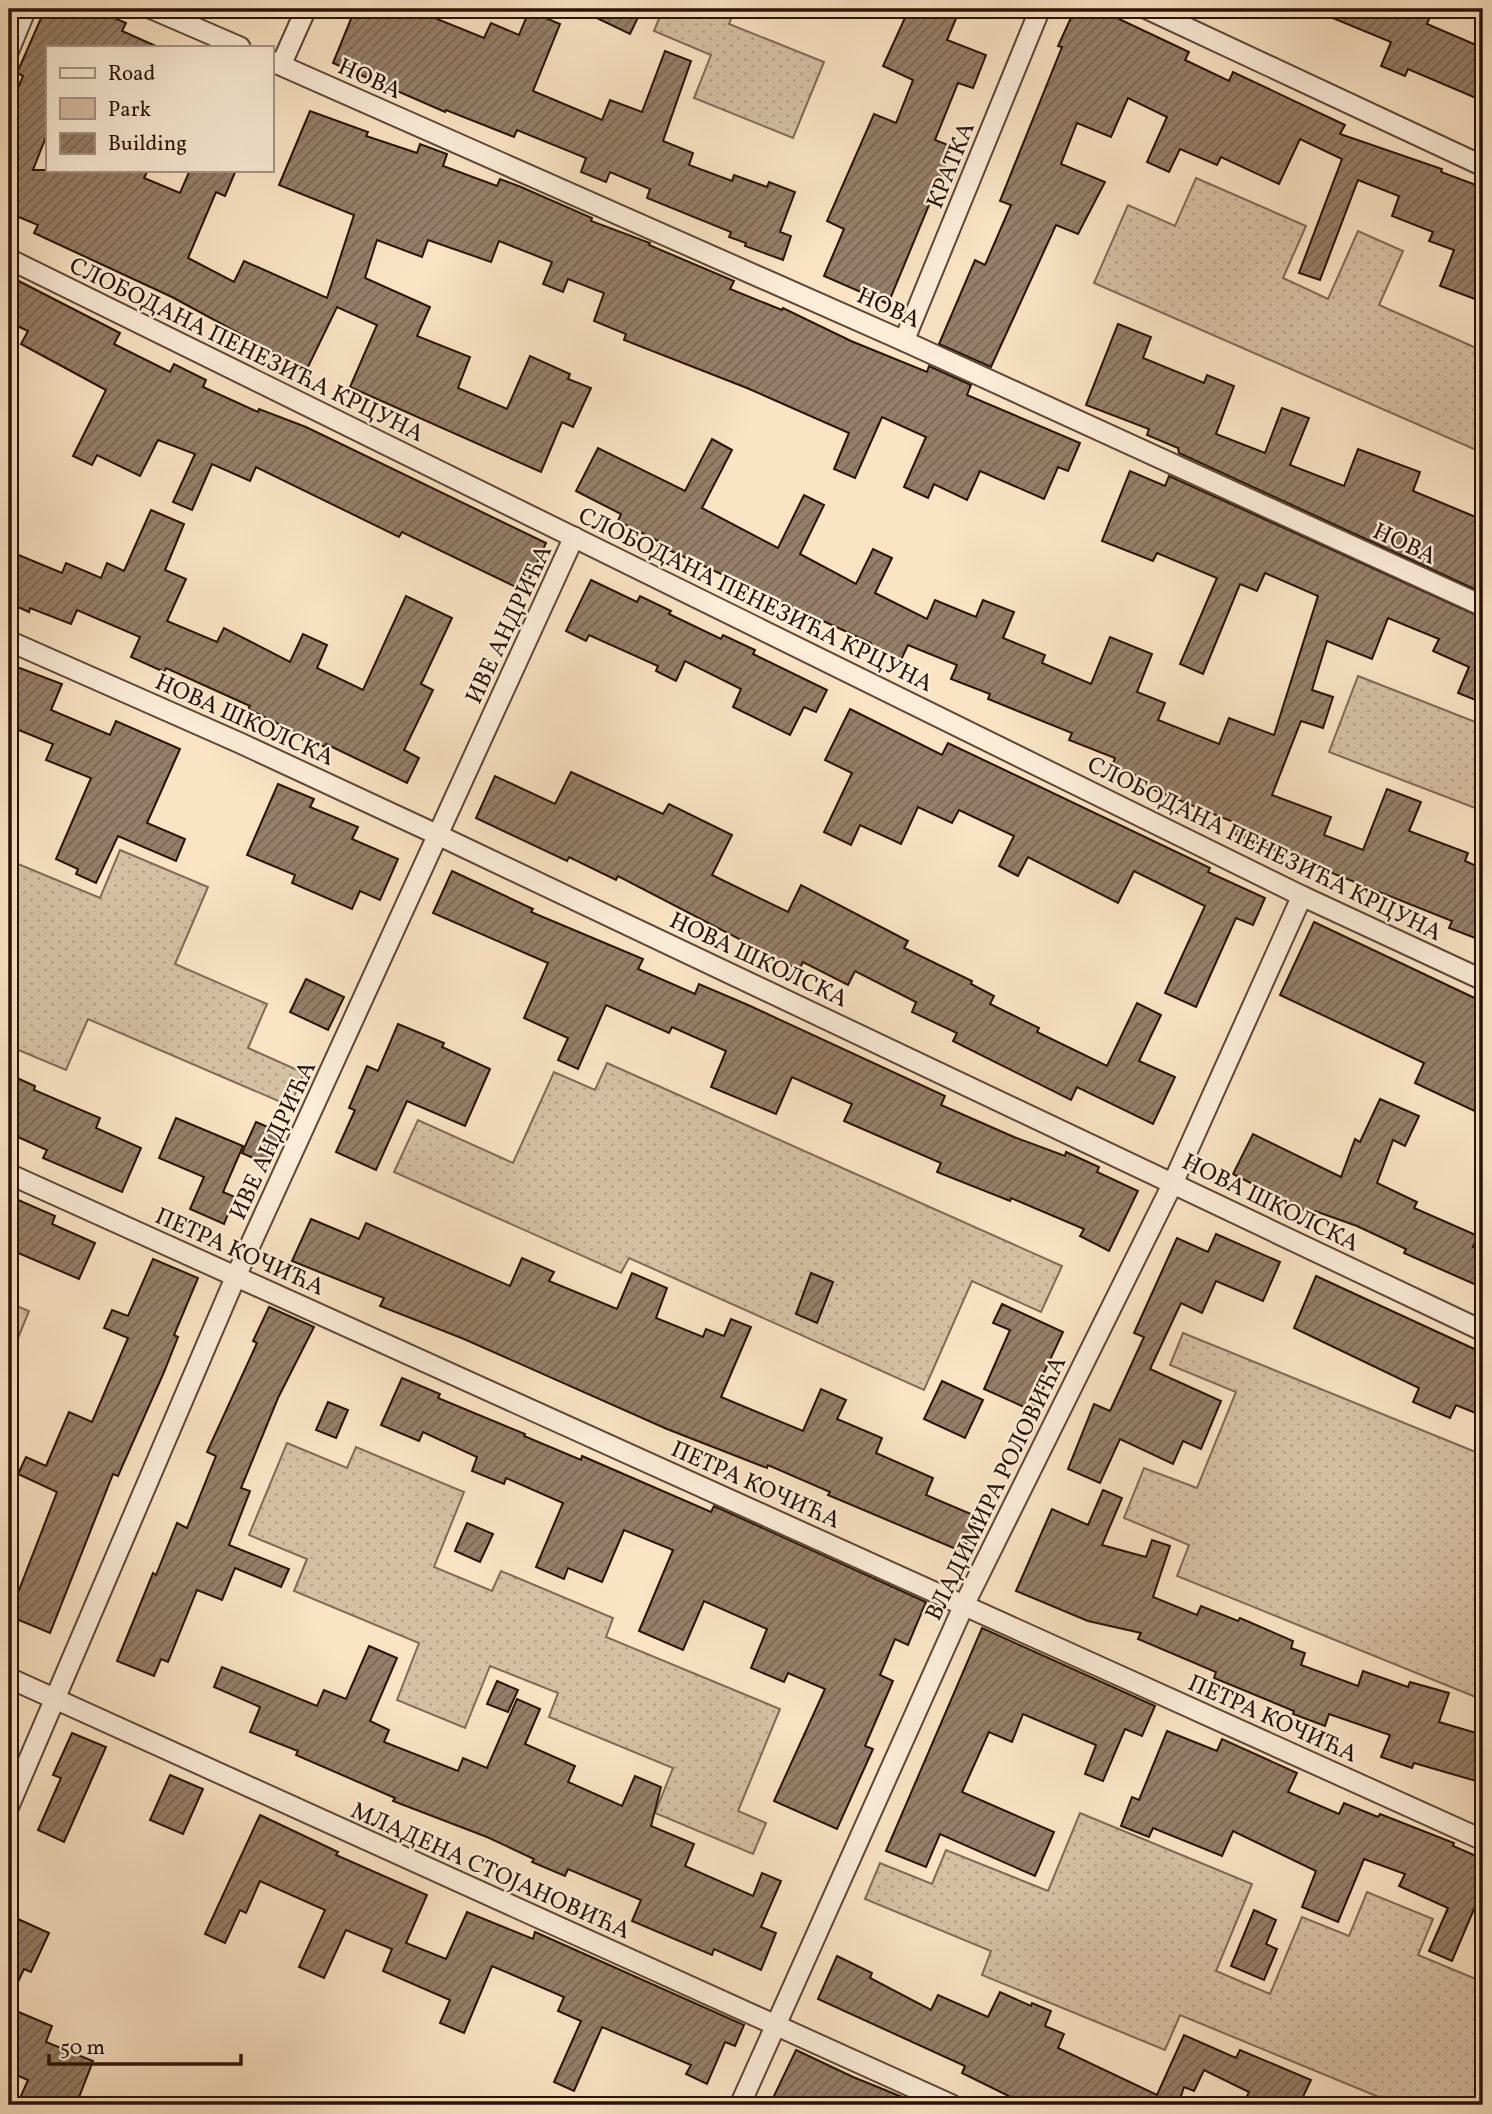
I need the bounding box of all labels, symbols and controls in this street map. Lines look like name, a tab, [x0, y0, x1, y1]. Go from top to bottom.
legend	[46, 46, 273, 172]
street label: НОВА	[332, 51, 407, 109]
text: Road	[108, 60, 155, 89]
text: Park	[108, 96, 151, 125]
street label: КРАТКА	[919, 117, 985, 214]
text: Building	[108, 130, 187, 159]
street label: СЛОБОДАНА ПЕНЕЗИЋА КРЦУНА	[63, 250, 429, 452]
street label: НОВА	[851, 280, 926, 338]
street label: СЛОБОДАНА ПЕНЕЗИЋА КРЦУНА	[572, 500, 938, 702]
street label: НОВА	[1367, 515, 1442, 574]
street label: ИВЕ АНДРИЋА	[458, 540, 562, 710]
street label: НОВА ШКОЛСКА	[149, 666, 339, 776]
street label: СЛОБОДАНА ПЕНЕЗИЋА КРЦУНА	[1081, 749, 1447, 951]
street label: НОВА ШКОЛСКА	[663, 905, 853, 1017]
street label: ИВЕ АНДРИЋА	[222, 1056, 326, 1226]
street label: НОВА ШКОЛСКА	[1176, 1146, 1365, 1261]
street label: ПЕТРА КОЧИЋА	[149, 1200, 330, 1306]
street label: ВЛАДИМИРА РОЛОВИЋА	[918, 1351, 1076, 1627]
street label: ПЕТРА КОЧИЋА	[665, 1433, 846, 1539]
street label: ПЕТРА КОЧИЋА	[1182, 1667, 1363, 1773]
street label: МЛАДЕНА СТОЈАНОВИЋА	[345, 1795, 636, 1949]
scale bar	[49, 2023, 242, 2067]
text: 50 m	[60, 2034, 105, 2063]

